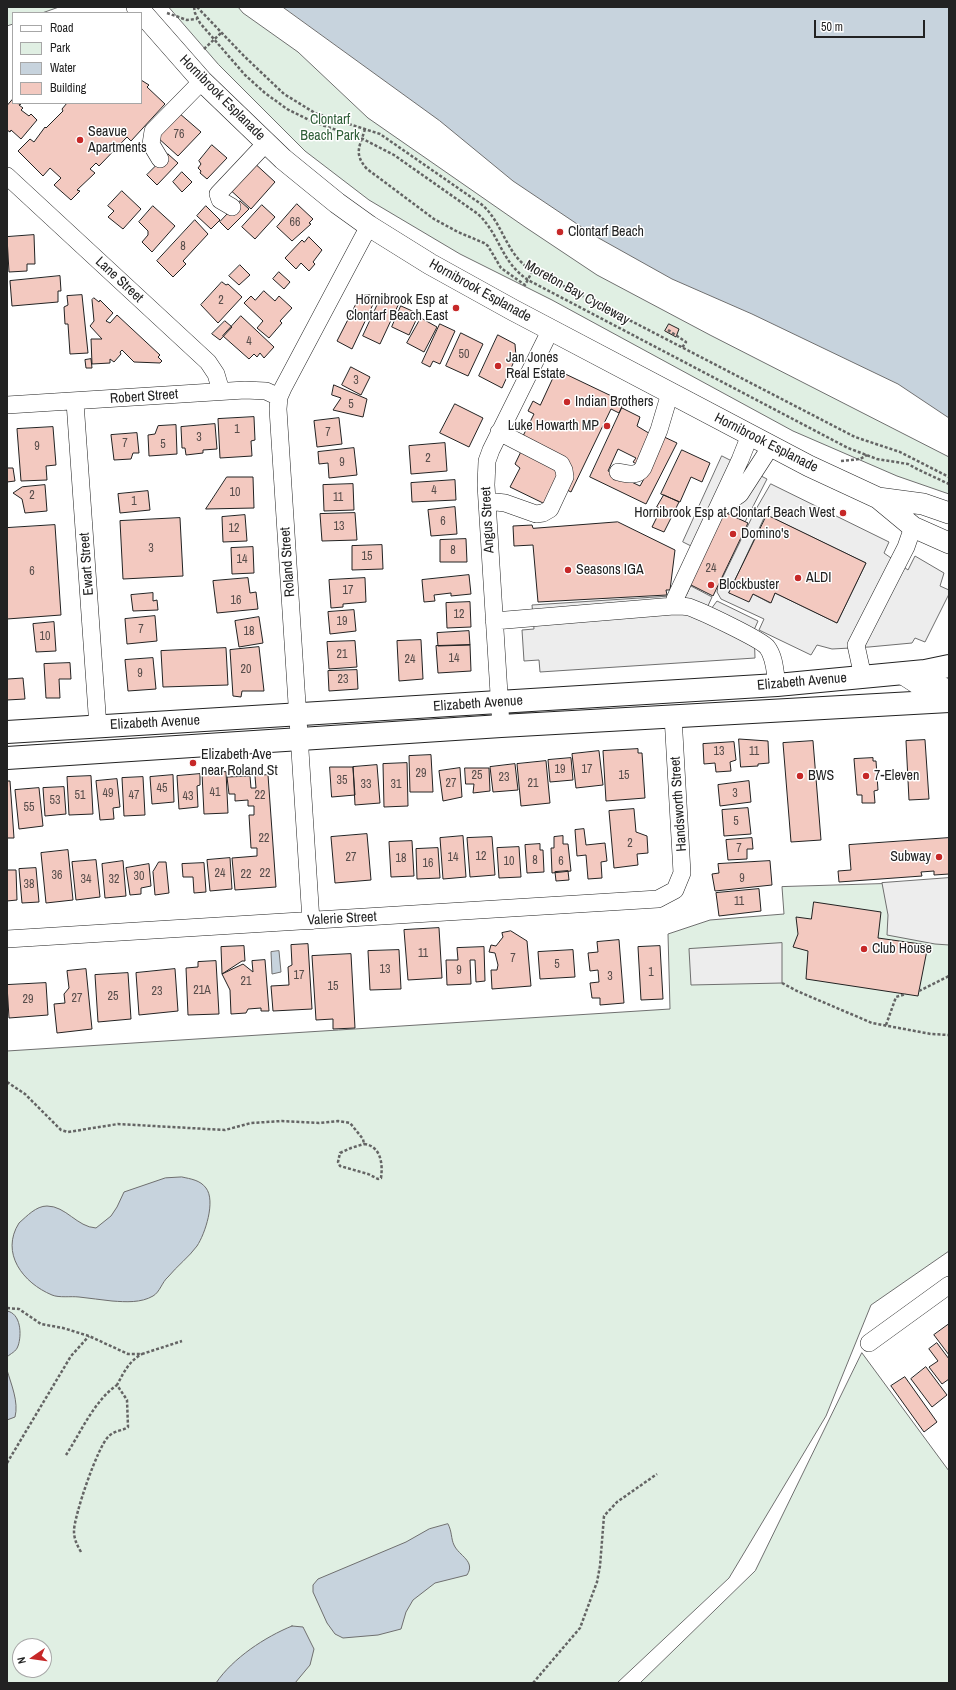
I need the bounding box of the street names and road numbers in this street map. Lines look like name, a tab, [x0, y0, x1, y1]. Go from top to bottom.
street label: Hornibrook Esplanade	[176, 52, 268, 144]
street label: Lane Street	[92, 254, 146, 306]
street label: Hornibrook Esplanade	[426, 256, 534, 326]
street label: Moreton Bay Cycleway	[522, 257, 632, 329]
street label: Robert Street	[109, 386, 179, 408]
street label: Hornibrook Esplanade	[711, 410, 821, 476]
street label: Angus Street	[478, 486, 498, 554]
street label: Roland Street	[277, 526, 299, 598]
street label: Ewart Street	[76, 532, 98, 596]
street label: Elizabeth Avenue	[757, 670, 847, 694]
street label: Elizabeth Avenue	[433, 692, 523, 716]
street label: Elizabeth Avenue	[110, 712, 200, 734]
street label: Handsworth Street	[667, 756, 691, 852]
street label: Valerie Street	[307, 909, 377, 929]

